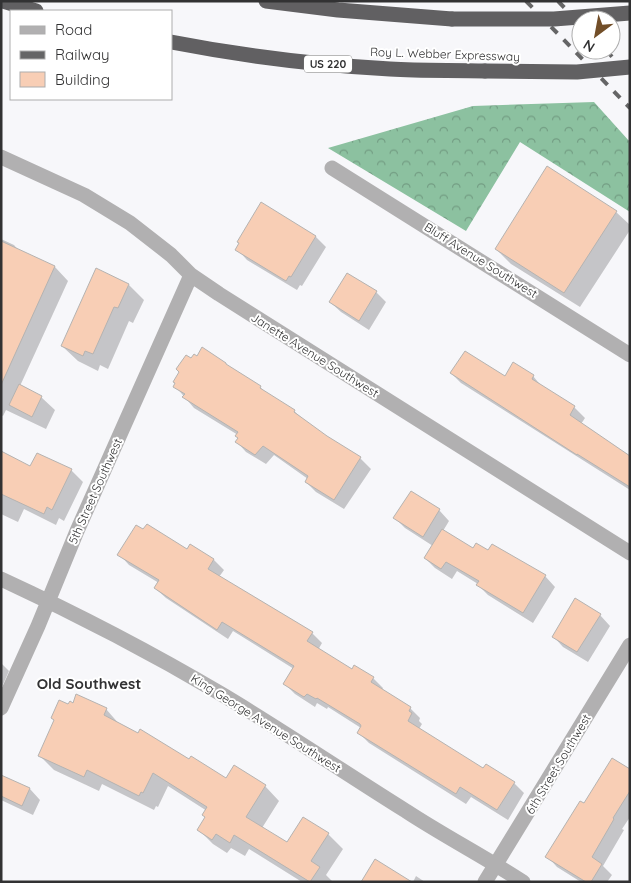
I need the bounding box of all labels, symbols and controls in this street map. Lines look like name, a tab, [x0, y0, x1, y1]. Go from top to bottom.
legend	[10, 10, 172, 100]
north arrow	[571, 10, 621, 60]
text: Road	[55, 20, 92, 39]
text: N	[580, 36, 598, 56]
street label: Roy L. Webber Expressway	[370, 44, 520, 64]
text: Railway	[55, 45, 110, 64]
road number: US 220	[304, 56, 352, 72]
text: Building	[55, 70, 110, 89]
street label: Bluff Avenue Southwest	[422, 219, 540, 301]
street label: Janette Avenue Southwest	[248, 310, 382, 400]
street label: 5th Street Southwest	[65, 436, 125, 546]
street label: King George Avenue Southwest	[188, 671, 344, 775]
district label: Old Southwest	[37, 674, 141, 693]
street label: 6th Street Southwest	[522, 711, 594, 817]

